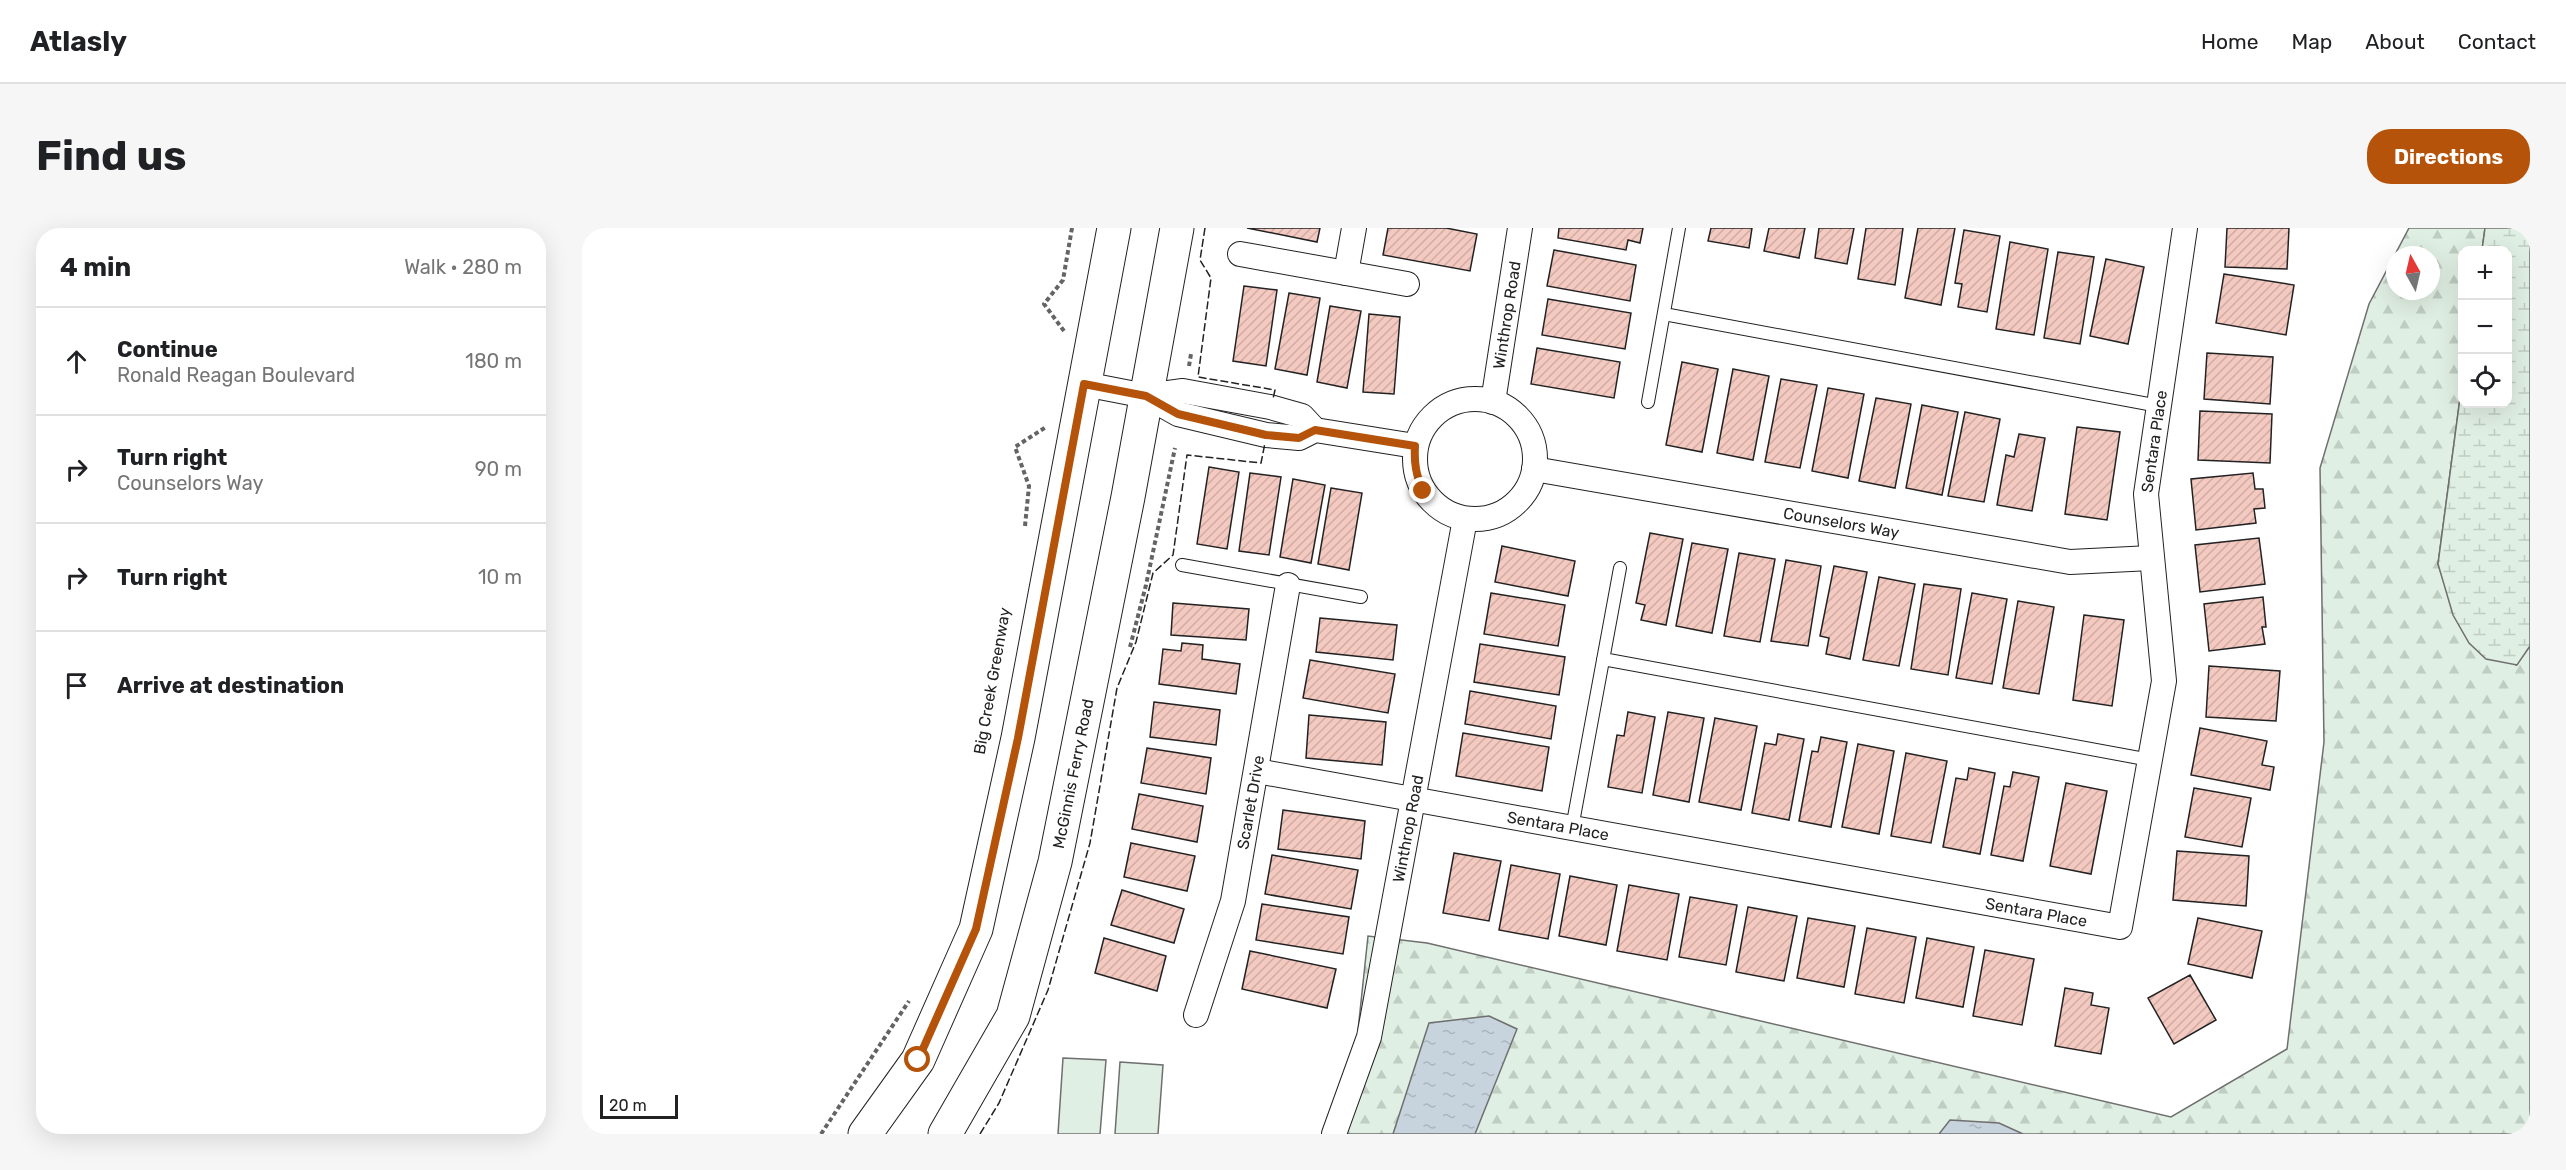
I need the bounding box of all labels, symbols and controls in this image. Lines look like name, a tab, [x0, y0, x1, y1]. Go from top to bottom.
text: Atlasly	[30, 25, 127, 58]
text: Home	[2201, 29, 2258, 54]
text: Map	[2291, 29, 2332, 54]
text: About	[2365, 29, 2425, 54]
text: Contact	[2458, 29, 2536, 54]
button: Directions	[2367, 129, 2530, 184]
text: Find us	[36, 131, 187, 181]
north arrow	[2386, 246, 2440, 300]
map controls	[2458, 246, 2512, 408]
button: +	[2458, 246, 2512, 300]
text: 4 min	[60, 252, 131, 283]
text: Walk · 280 m	[404, 255, 522, 279]
street label: Winthrop Road	[1489, 260, 1524, 370]
button: −	[2458, 300, 2512, 354]
text: Continue	[117, 336, 218, 363]
icon: ahead	[60, 345, 93, 378]
text: 180 m	[465, 349, 522, 373]
button: locate	[2458, 354, 2512, 408]
text: Ronald Reagan Boulevard	[117, 363, 355, 387]
street label: Sentara Place	[2137, 389, 2171, 494]
text: Turn right	[117, 444, 227, 471]
icon: right	[60, 453, 93, 486]
text: 90 m	[475, 457, 522, 481]
text: Counselors Way	[117, 471, 264, 495]
route end	[1409, 477, 1435, 503]
street label: Counselors Way	[1782, 503, 1901, 542]
icon: right	[60, 561, 93, 594]
text: Turn right	[117, 564, 227, 591]
text: 10 m	[478, 565, 522, 589]
street label: Big Creek Greenway	[970, 606, 1014, 756]
icon: arrive	[60, 669, 93, 702]
text: Arrive at destination	[117, 672, 344, 699]
street label: McGinnis Ferry Road	[1048, 697, 1097, 850]
street label: Scarlet Drive	[1233, 754, 1268, 851]
street label: Winthrop Road	[1388, 773, 1427, 884]
street label: Sentara Place	[1506, 807, 1611, 844]
street label: Sentara Place	[1984, 893, 2089, 930]
route start	[904, 1046, 930, 1072]
scale bar	[600, 1092, 678, 1120]
text: 20 m	[609, 1096, 647, 1115]

